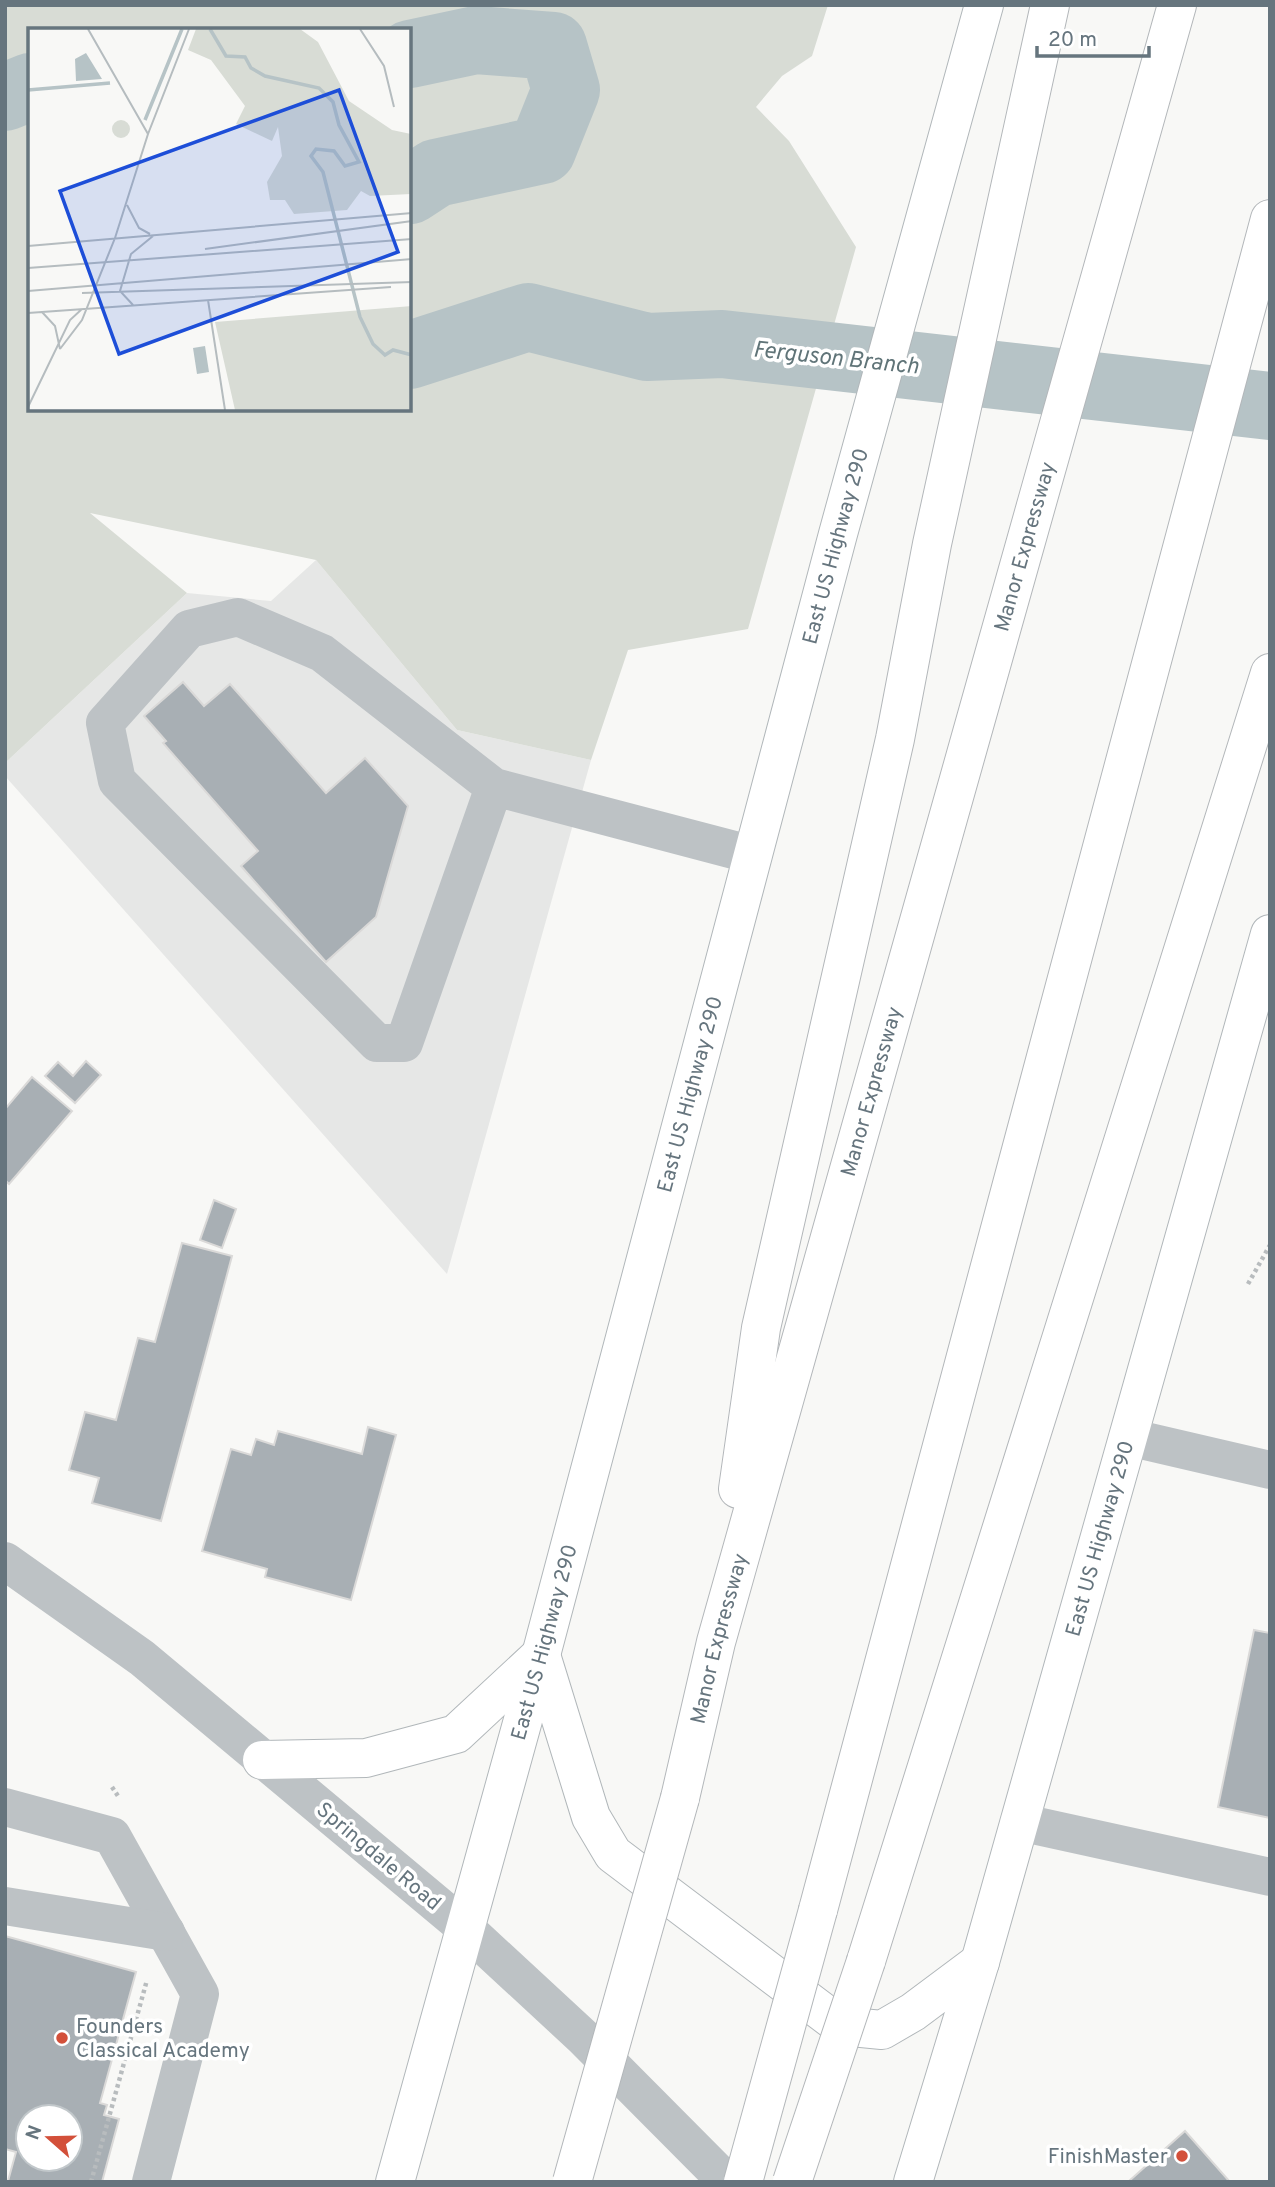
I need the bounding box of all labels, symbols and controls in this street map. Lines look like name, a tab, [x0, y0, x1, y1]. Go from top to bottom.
scale bar	[1037, 14, 1149, 58]
text: 20 m	[1048, 27, 1097, 54]
inset map	[28, 28, 411, 411]
water label: Ferguson Branch	[751, 336, 921, 383]
street label: East US Highway 290	[797, 445, 876, 648]
street label: Manor Expressway	[989, 459, 1063, 635]
street label: East US Highway 290	[652, 993, 730, 1196]
street label: Manor Expressway	[836, 1004, 909, 1180]
street label: East US Highway 290	[1060, 1438, 1141, 1640]
street label: East US Highway 290	[506, 1542, 585, 1744]
street label: Manor Expressway	[686, 1551, 755, 1727]
street label: Springdale Road	[310, 1797, 446, 1917]
place label: Founders Classical Academy	[76, 2014, 250, 2065]
marker: Founders Classical Academy	[54, 2030, 70, 2046]
north arrow	[14, 2103, 84, 2173]
text: N	[21, 2122, 49, 2143]
place label: FinishMaster	[1048, 2144, 1168, 2171]
marker: FinishMaster	[1174, 2148, 1190, 2164]

